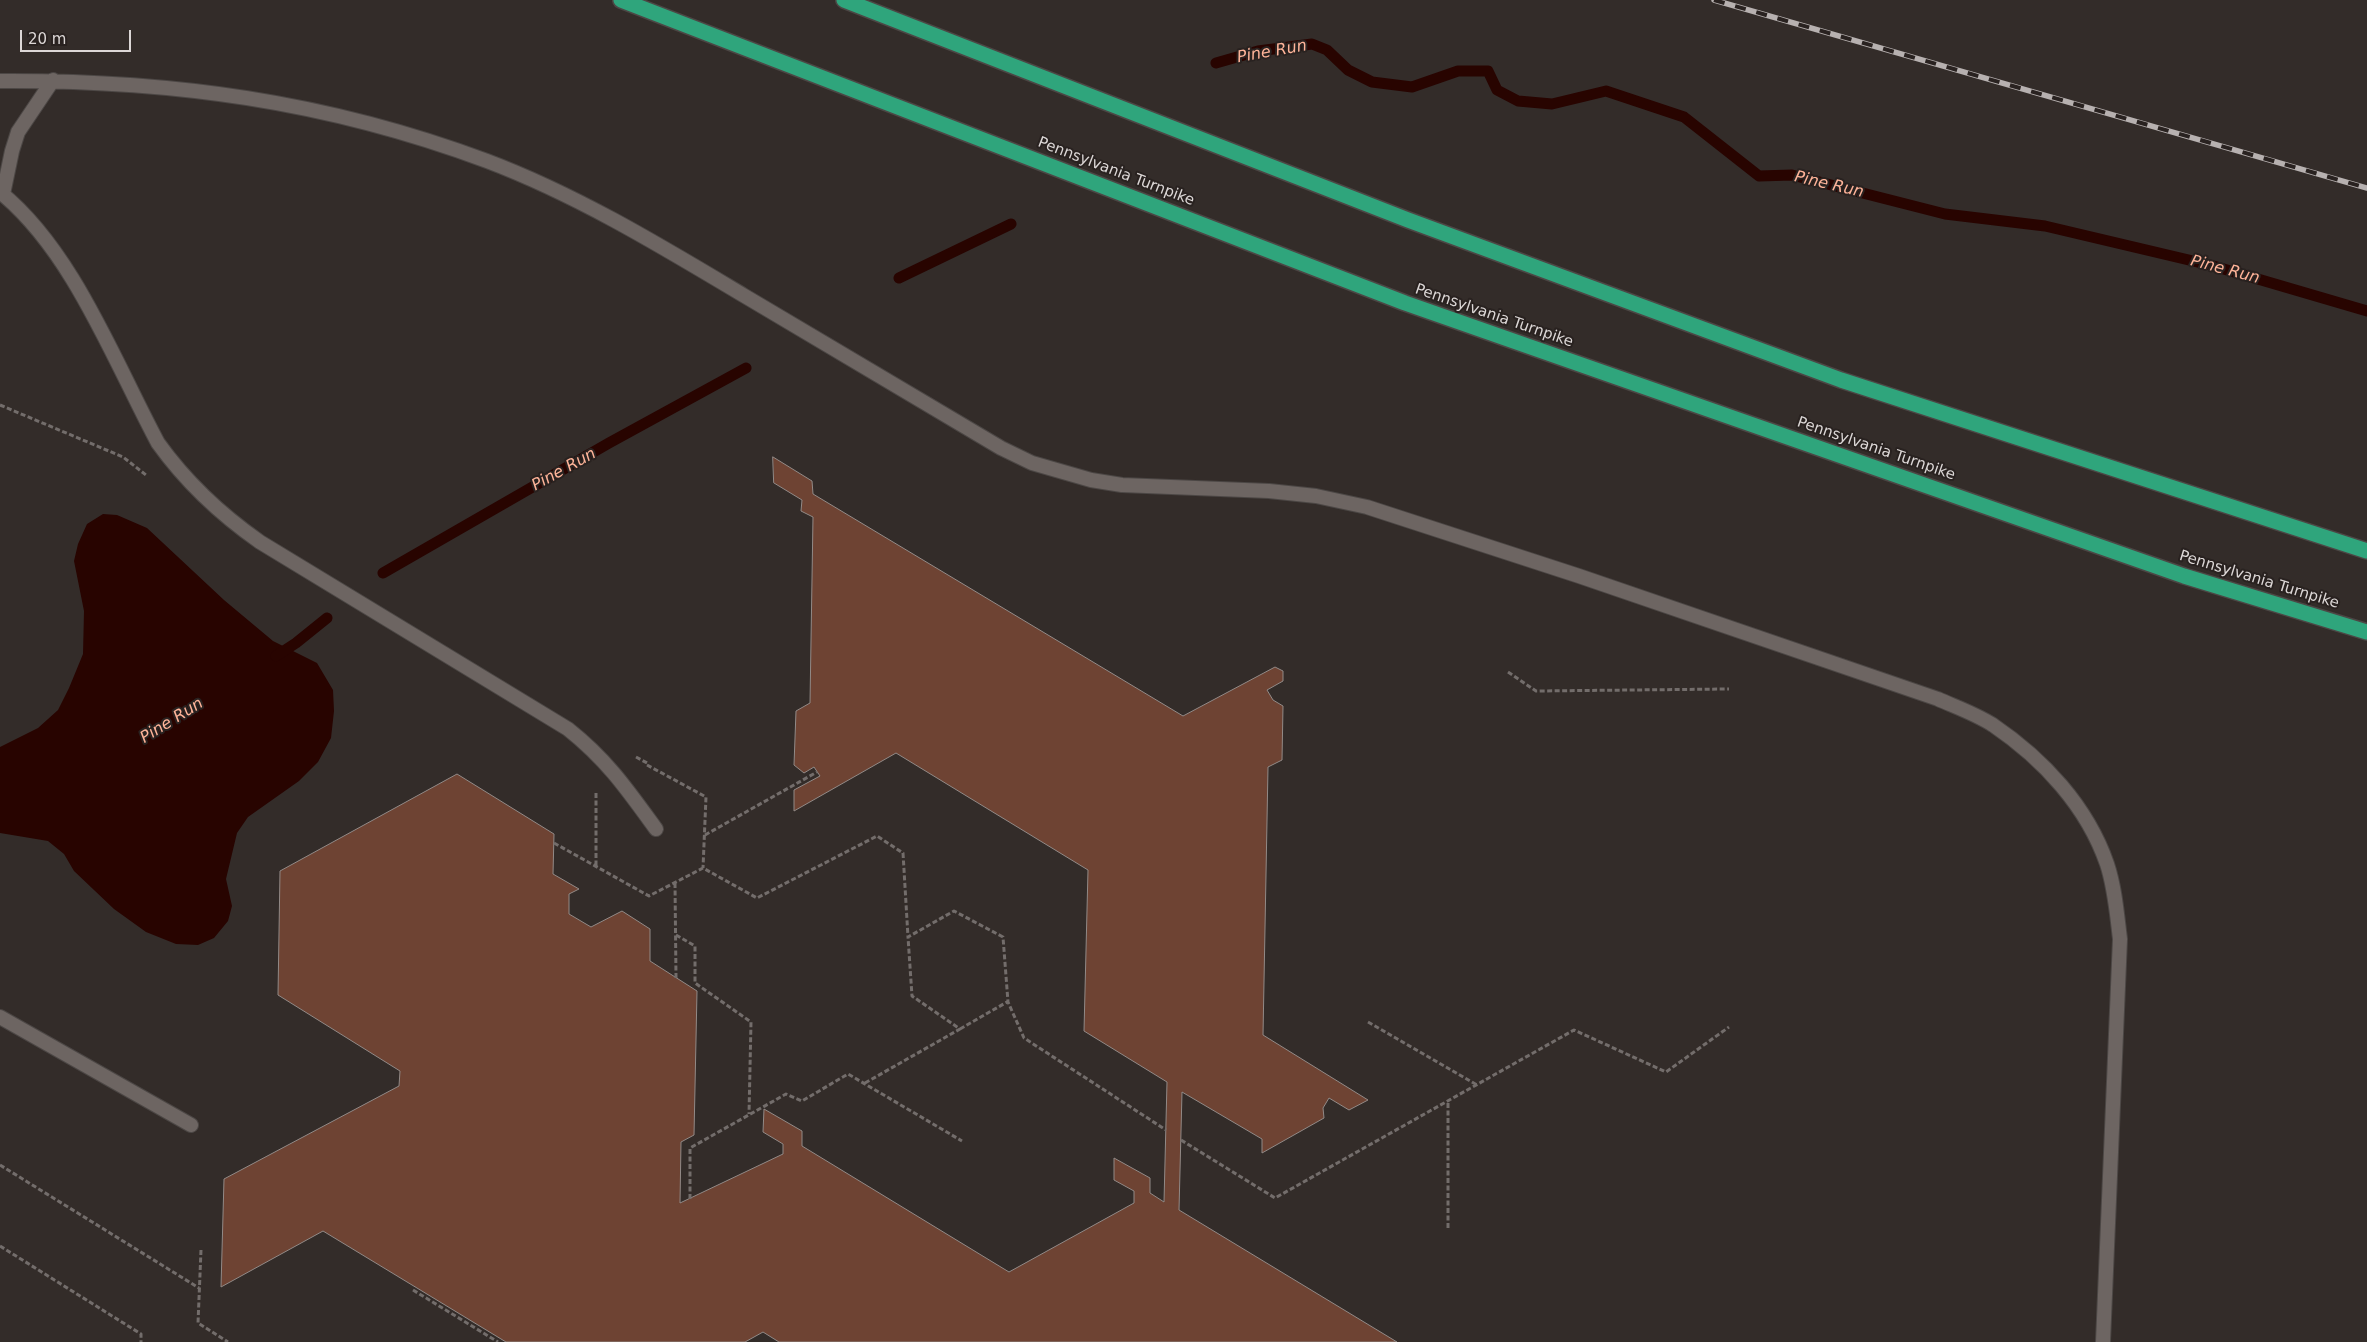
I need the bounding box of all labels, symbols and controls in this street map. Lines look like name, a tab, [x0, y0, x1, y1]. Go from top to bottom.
scale bar	[22, 20, 134, 52]
text: 20 m	[28, 30, 66, 48]
water label: Pine Run	[1236, 36, 1308, 68]
street label: Pennsylvania Turnpike	[1035, 134, 1197, 210]
water label: Pine Run	[1792, 168, 1866, 202]
water label: Pine Run	[2188, 252, 2262, 288]
street label: Pennsylvania Turnpike	[1413, 280, 1575, 352]
street label: Pennsylvania Turnpike	[1795, 413, 1957, 485]
water label: Pine Run	[528, 444, 600, 496]
street label: Pennsylvania Turnpike	[2177, 547, 2341, 613]
water label: Pine Run	[137, 694, 207, 748]

